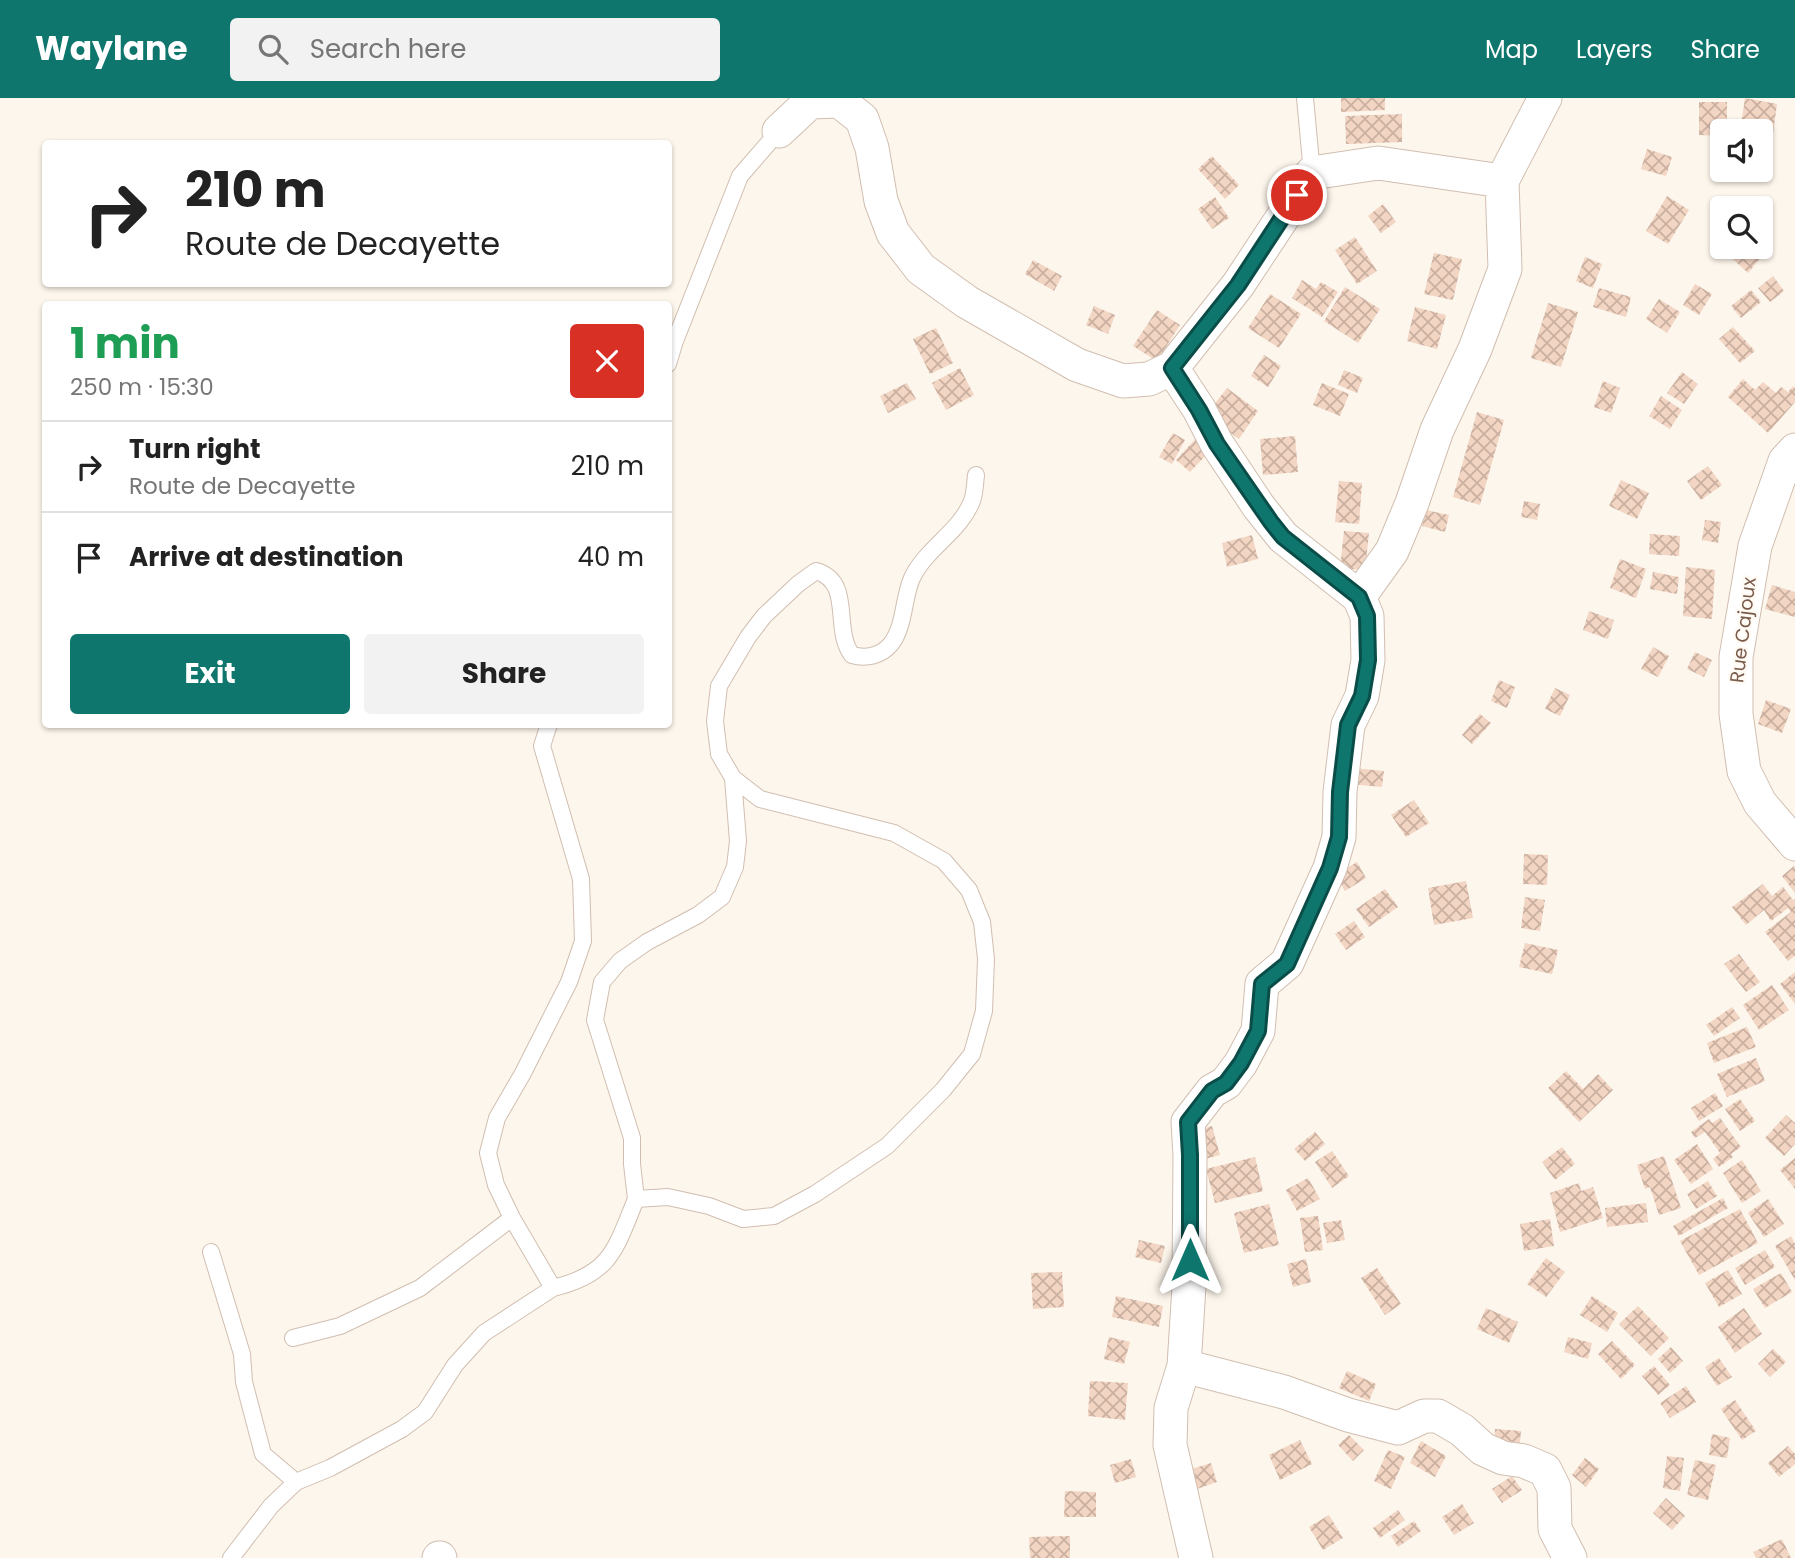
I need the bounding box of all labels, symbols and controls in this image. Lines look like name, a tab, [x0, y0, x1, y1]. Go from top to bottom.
search box	[230, 18, 720, 81]
text: Waylane	[35, 25, 188, 72]
icon: search	[254, 30, 292, 68]
text: Search here	[310, 31, 466, 67]
text: Map	[1485, 33, 1538, 66]
text: Layers	[1576, 33, 1652, 66]
text: Share	[1690, 33, 1760, 66]
map controls	[1710, 119, 1773, 259]
button: sound	[1710, 119, 1773, 182]
text: 210 m	[185, 156, 326, 224]
pin	[1267, 165, 1327, 225]
icon: right	[70, 168, 161, 259]
icon: arrive	[1278, 176, 1316, 214]
button: search	[1710, 196, 1773, 259]
text: Route de Decayette	[185, 221, 500, 266]
text: 1 min	[70, 314, 180, 373]
button: close	[570, 324, 644, 398]
text: 250 m · 15:30	[70, 371, 214, 403]
text: Turn right	[129, 431, 261, 467]
icon: right	[70, 448, 108, 486]
text: 210 m	[571, 448, 644, 484]
text: Route de Decayette	[129, 470, 355, 502]
icon: arrive	[70, 539, 108, 577]
text: Arrive at destination	[129, 539, 404, 575]
text: 40 m	[578, 539, 644, 575]
street label: Rue Cajoux	[1723, 576, 1763, 684]
button: Exit	[70, 634, 350, 714]
button: Share	[364, 634, 644, 714]
position arrow	[1153, 1223, 1227, 1297]

